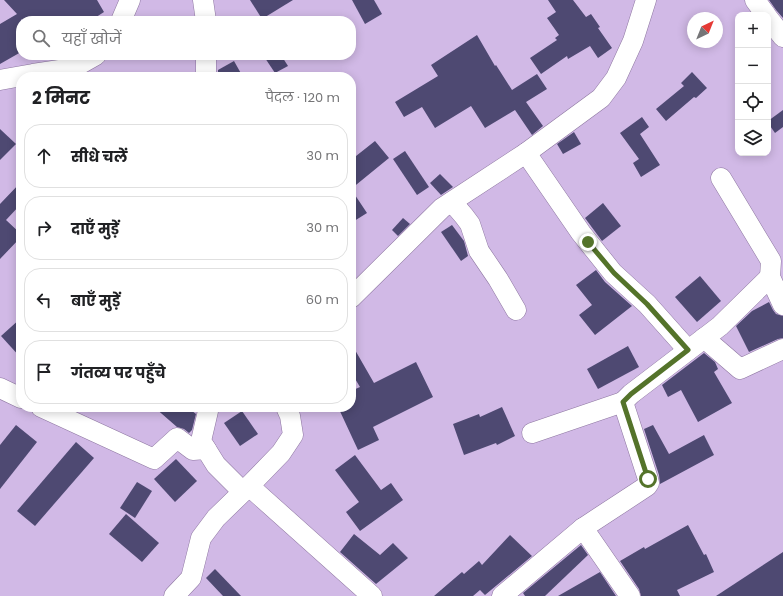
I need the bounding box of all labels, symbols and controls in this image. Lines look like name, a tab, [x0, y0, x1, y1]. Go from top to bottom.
north arrow	[687, 12, 723, 48]
map controls	[735, 12, 771, 156]
button: +	[735, 12, 771, 48]
search box	[16, 16, 356, 60]
icon: search	[30, 27, 52, 49]
text: यहाँ खोजें	[62, 28, 121, 49]
button: −	[735, 48, 771, 84]
button: locate	[735, 84, 771, 120]
text: 2 मिनट	[32, 86, 90, 110]
text: पैदल · 120 m	[265, 88, 340, 107]
button: layers	[735, 120, 771, 156]
icon: ahead	[33, 145, 55, 167]
text: सीधे चलें	[71, 146, 127, 167]
text: 30 m	[306, 146, 339, 165]
icon: right	[33, 217, 55, 239]
text: दाएँ मुड़ें	[71, 218, 119, 239]
text: 30 m	[306, 218, 339, 237]
route end	[579, 233, 597, 251]
icon: left	[33, 289, 55, 311]
text: बाएँ मुड़ें	[71, 290, 120, 311]
text: 60 m	[306, 290, 339, 309]
icon: arrive	[33, 361, 55, 383]
text: गंतव्य पर पहुँचे	[71, 362, 166, 383]
route start	[639, 470, 657, 488]

